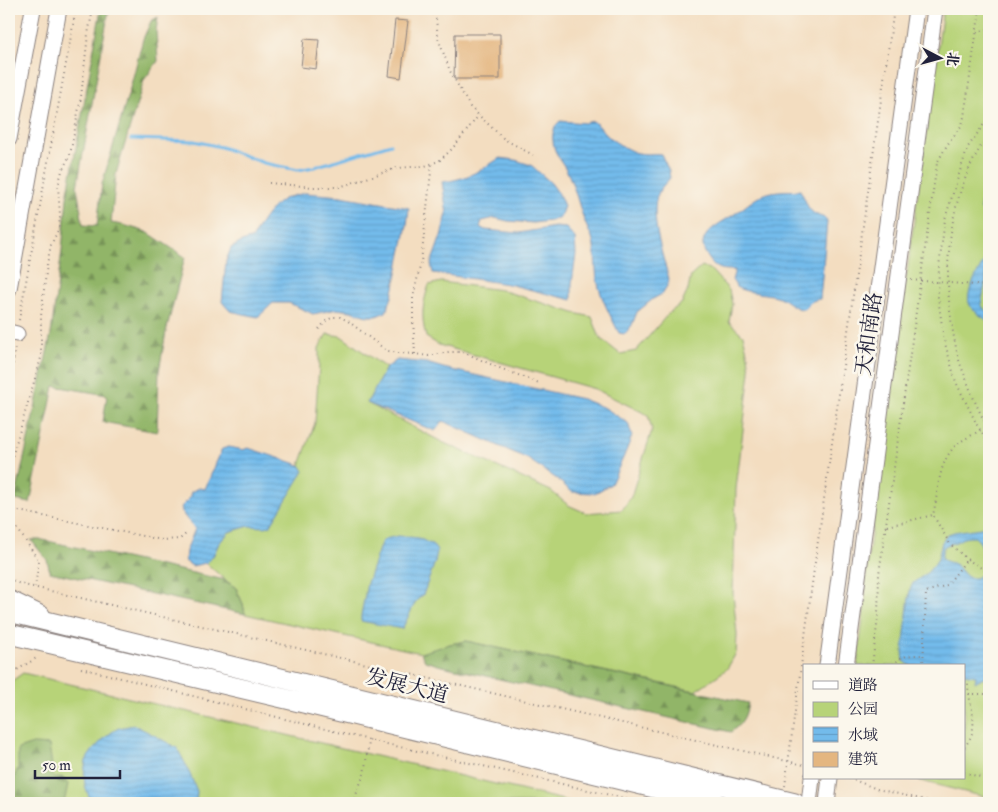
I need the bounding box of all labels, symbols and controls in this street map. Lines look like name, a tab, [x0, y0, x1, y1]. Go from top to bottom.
north arrow	[916, 32, 966, 82]
text: 北	[943, 51, 962, 67]
street label: 天和南路	[850, 291, 888, 377]
street label: 发展大道	[363, 663, 451, 709]
legend	[803, 664, 966, 780]
text: 道路	[848, 676, 878, 695]
text: 公园	[848, 700, 878, 719]
text: 水域	[848, 726, 878, 745]
scale bar	[35, 747, 120, 779]
text: 建筑	[848, 750, 878, 769]
text: 50 m	[42, 756, 71, 775]

